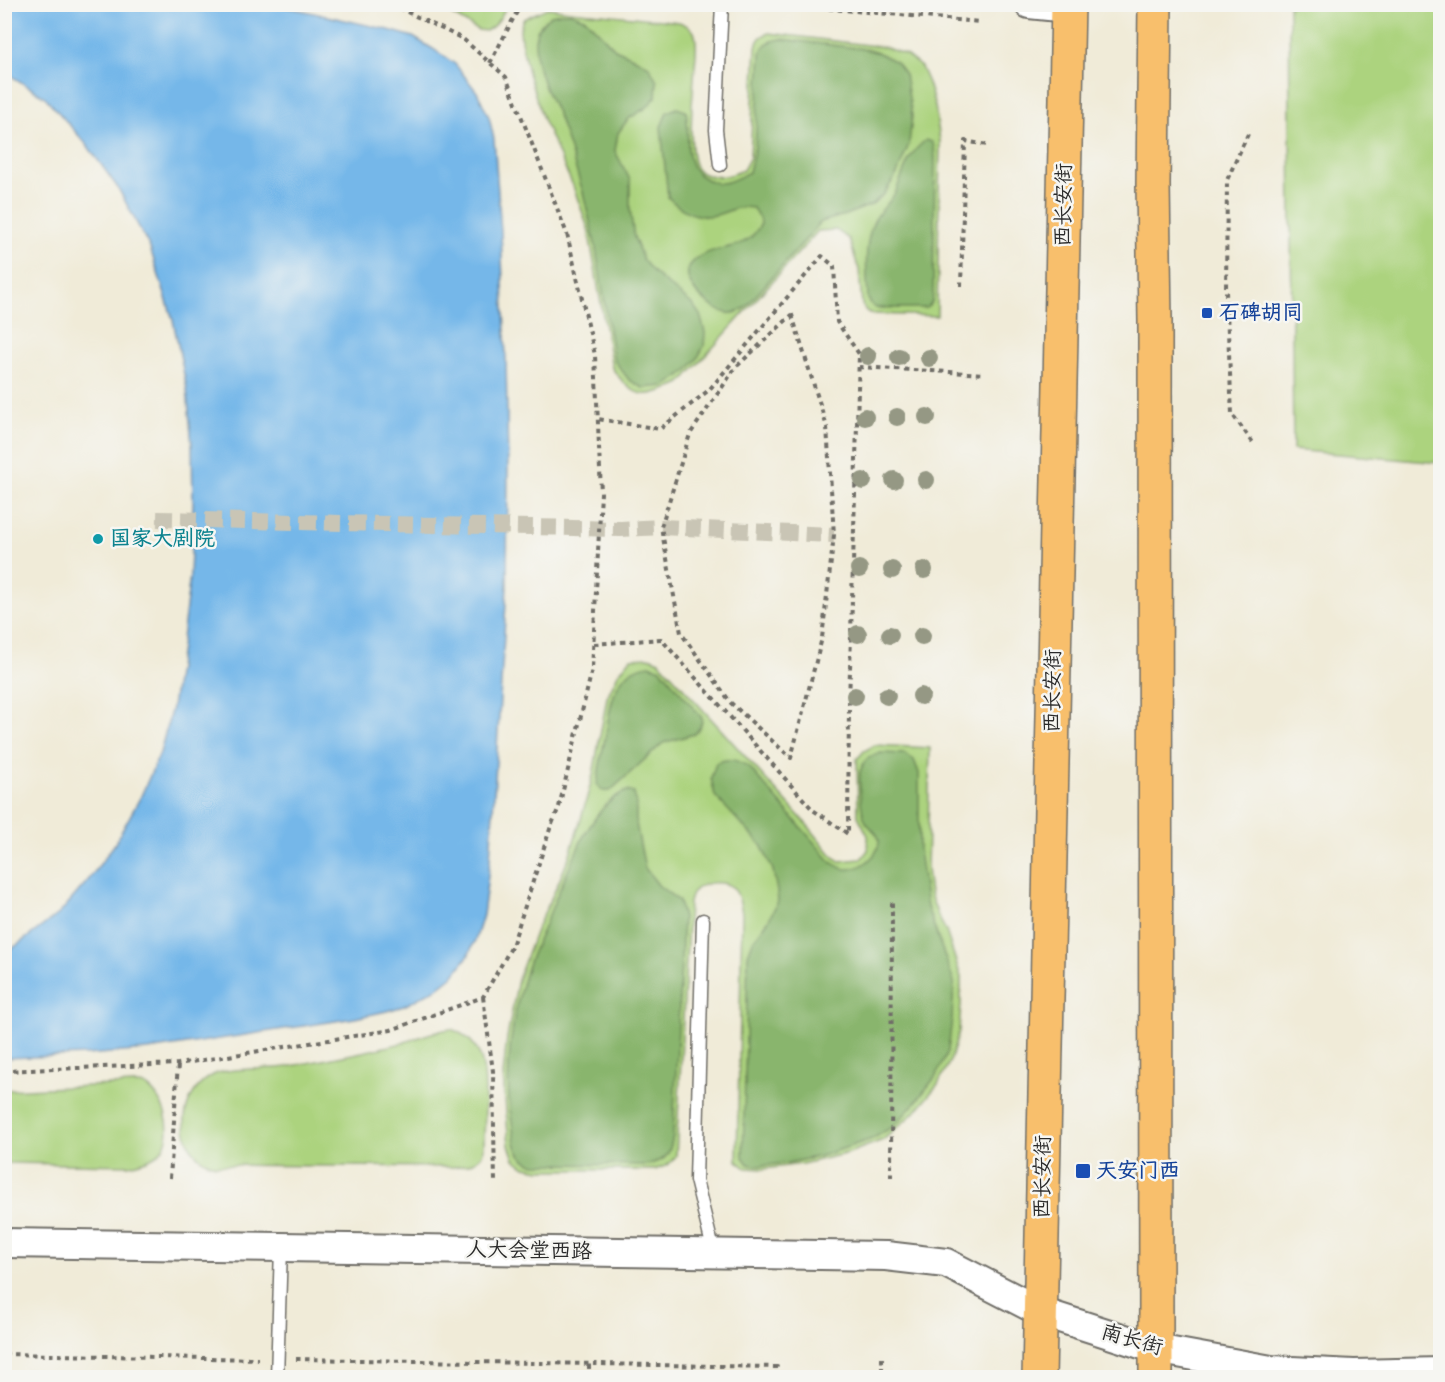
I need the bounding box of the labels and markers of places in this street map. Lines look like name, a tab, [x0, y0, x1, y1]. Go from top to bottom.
place label: 石碑胡同	[1219, 299, 1303, 327]
marker: 石碑胡同	[1200, 306, 1214, 320]
place label: 国家大剧院	[110, 525, 215, 553]
marker: 国家大剧院	[91, 532, 105, 546]
place label: 天安门西	[1096, 1157, 1180, 1185]
marker: 天安门西	[1074, 1162, 1092, 1180]

